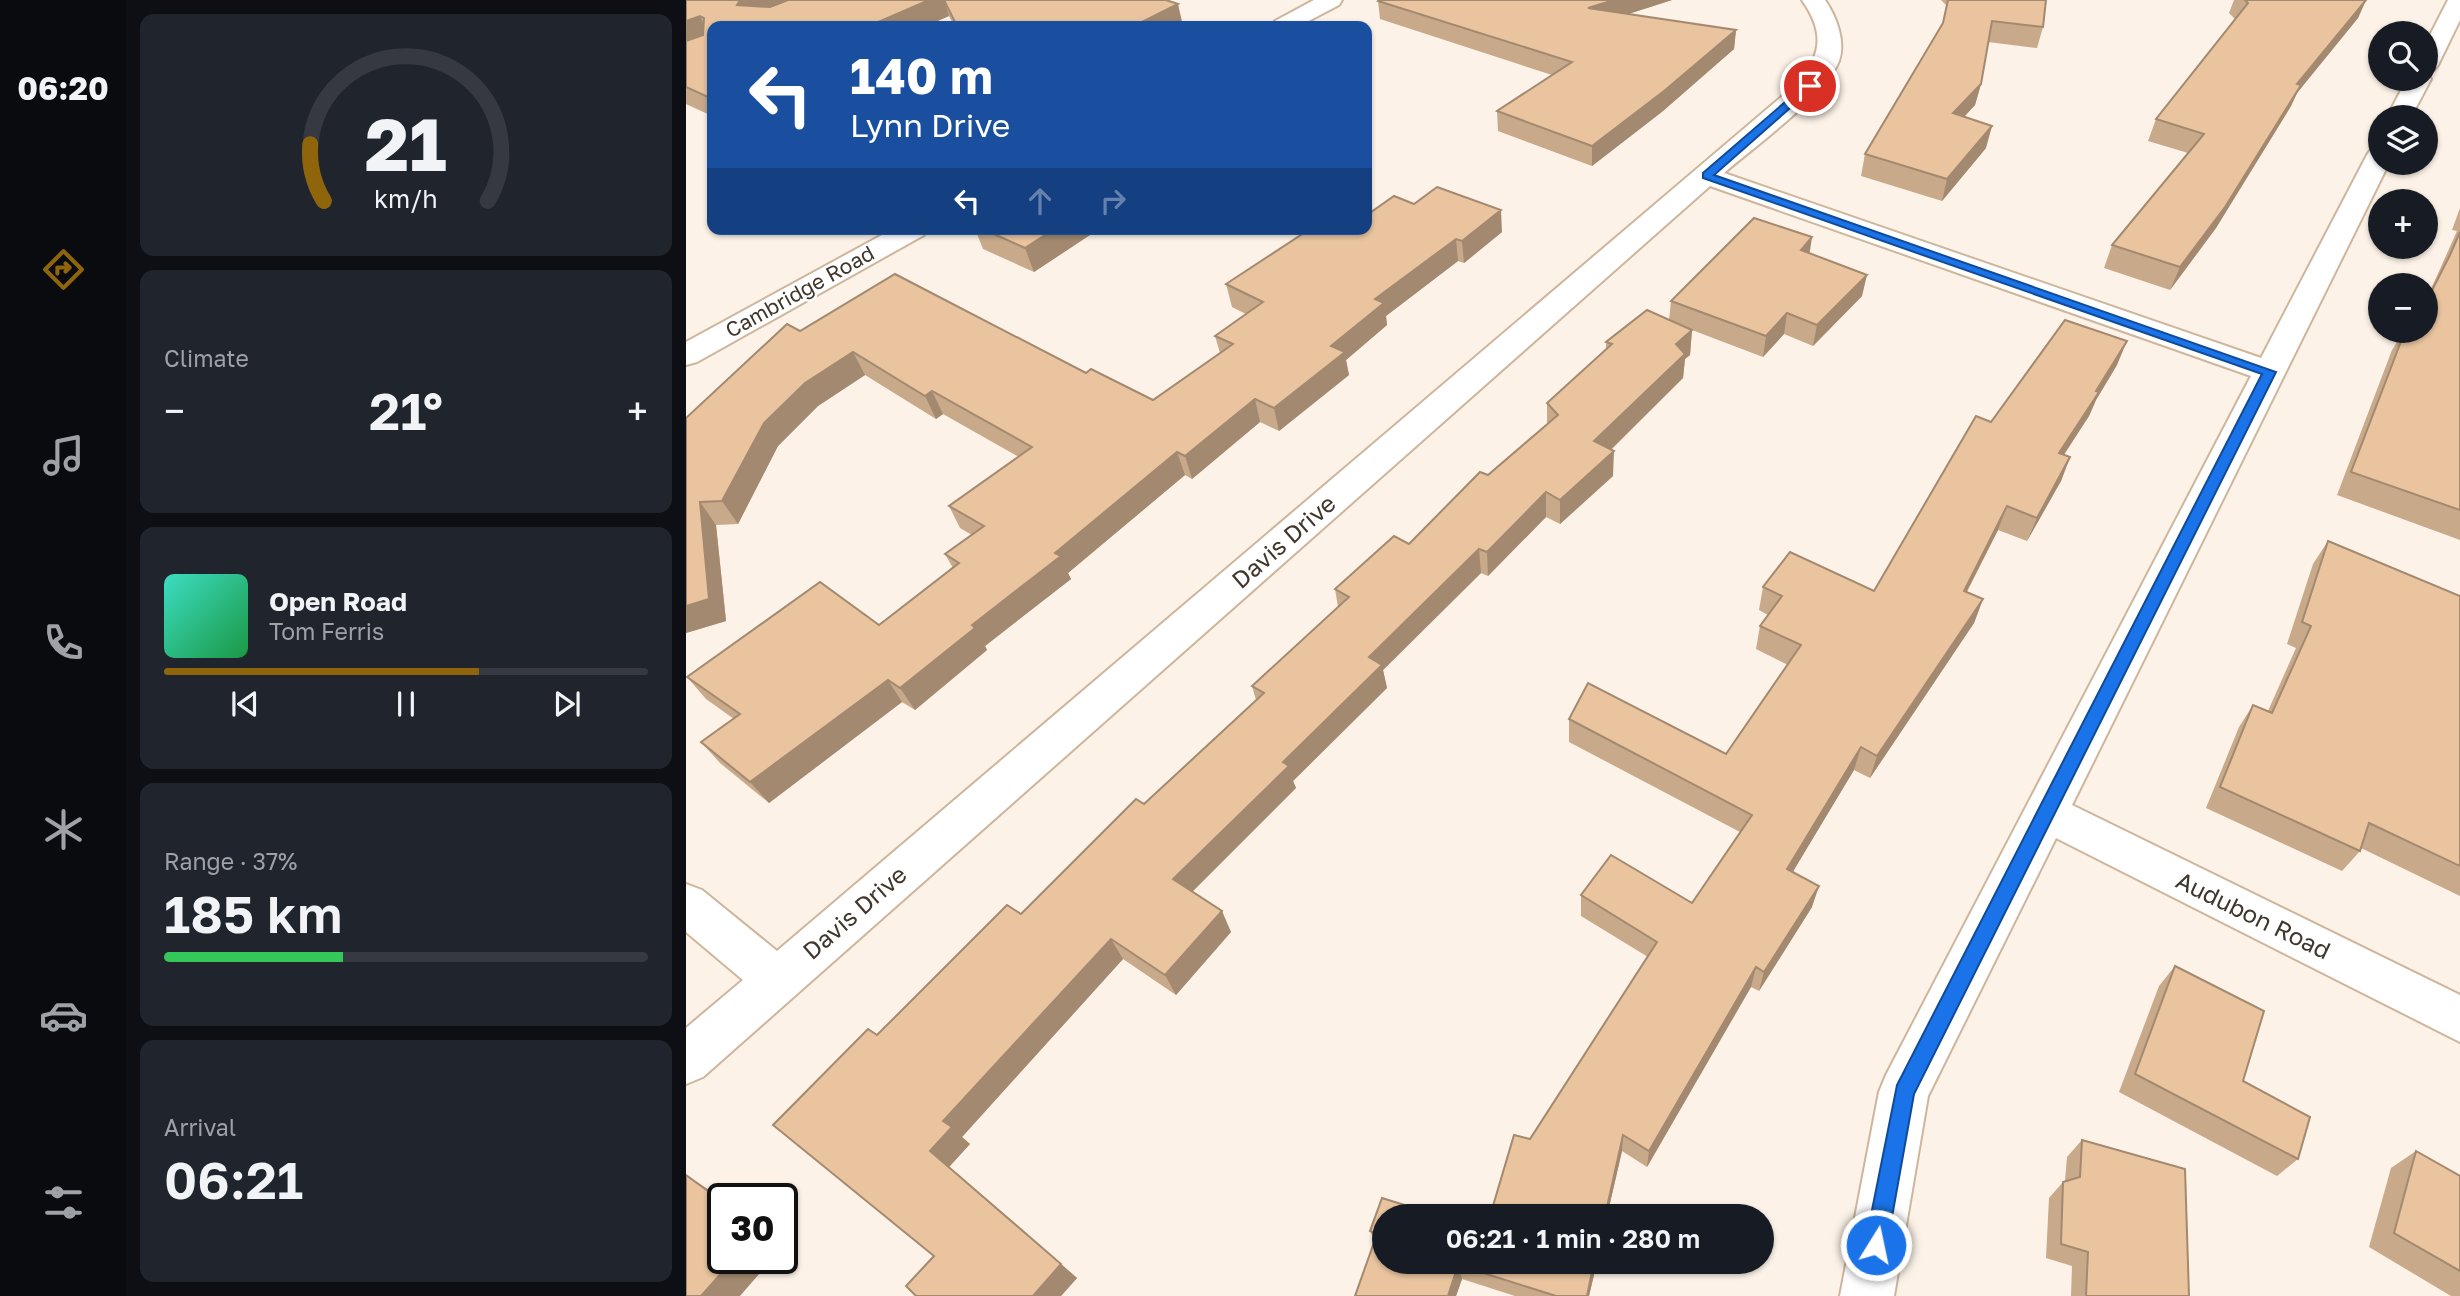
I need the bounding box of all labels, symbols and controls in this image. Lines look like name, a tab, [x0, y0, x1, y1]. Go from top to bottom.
map controls	[2368, 21, 2438, 343]
button: search	[2368, 21, 2438, 91]
text: 140 m	[850, 46, 993, 105]
icon: left	[735, 49, 826, 140]
pin	[1780, 56, 1840, 116]
icon: arrive	[1791, 67, 1829, 105]
text: 06:20	[17, 69, 109, 107]
text: 21	[365, 101, 447, 188]
button: layers	[2368, 105, 2438, 175]
text: Lynn Drive	[850, 106, 1010, 144]
icon: left	[948, 182, 986, 220]
icon: ahead	[1021, 182, 1059, 220]
icon: right	[1094, 182, 1132, 220]
text: km/h	[374, 183, 438, 214]
button: +	[2368, 189, 2438, 259]
street label: Cambridge Road	[721, 239, 878, 343]
icon: directions	[39, 245, 88, 294]
button: −	[2368, 273, 2438, 343]
text: Climate	[164, 344, 249, 372]
text: 21°	[369, 379, 443, 441]
text: −	[164, 388, 185, 433]
text: +	[627, 388, 648, 433]
icon: music	[39, 431, 88, 480]
street label: Davis Drive	[1225, 488, 1341, 594]
text: Open Road	[269, 586, 407, 617]
text: Tom Ferris	[269, 617, 384, 645]
icon: phone	[39, 618, 88, 667]
icon: previous	[226, 685, 264, 723]
icon: pause	[387, 685, 425, 723]
icon: next	[548, 685, 586, 723]
icon: climate	[39, 805, 88, 854]
text: Range · 37%	[164, 847, 297, 875]
street label: Davis Drive	[796, 859, 912, 965]
street label: Audubon Road	[2172, 865, 2336, 965]
text: 185 km	[164, 882, 342, 944]
icon: car	[39, 991, 88, 1040]
text: Arrival	[164, 1113, 236, 1141]
text: 06:21	[164, 1148, 303, 1210]
icon: filters	[39, 1178, 88, 1227]
speed limit sign: 30	[707, 1183, 798, 1274]
position arrow	[1839, 1208, 1913, 1282]
text: 06:21 · 1 min · 280 m	[1446, 1223, 1700, 1254]

